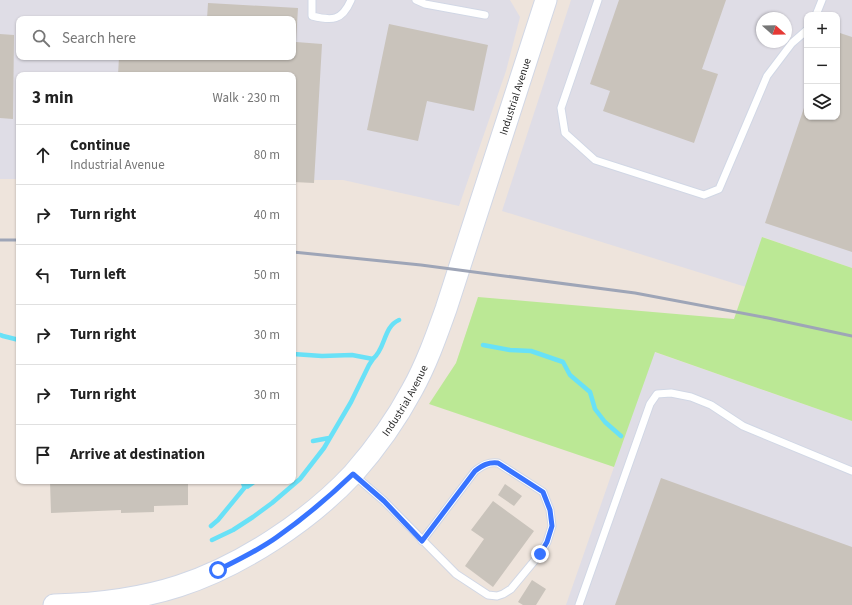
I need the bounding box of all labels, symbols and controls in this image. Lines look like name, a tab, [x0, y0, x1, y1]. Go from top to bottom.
north arrow	[756, 12, 792, 48]
map controls	[804, 12, 840, 120]
button: +	[804, 12, 840, 48]
search box	[16, 16, 296, 60]
icon: search	[30, 27, 52, 49]
text: Search here	[62, 28, 136, 49]
button: −	[804, 48, 840, 84]
street label: Industrial Avenue	[496, 56, 535, 137]
button: layers	[804, 84, 840, 120]
text: 3 min	[32, 86, 73, 110]
text: Walk · 230 m	[212, 89, 280, 107]
text: Continue	[70, 135, 130, 156]
icon: ahead	[32, 144, 54, 166]
text: 80 m	[254, 146, 280, 164]
text: Industrial Avenue	[70, 156, 165, 174]
icon: right	[32, 204, 54, 226]
text: Turn right	[70, 204, 136, 225]
text: 40 m	[254, 206, 280, 224]
icon: left	[32, 264, 54, 286]
text: Turn left	[70, 264, 126, 285]
text: 50 m	[254, 266, 280, 284]
icon: right	[32, 324, 54, 346]
text: Turn right	[70, 324, 136, 345]
text: 30 m	[254, 326, 280, 344]
street label: Industrial Avenue	[378, 362, 432, 439]
icon: right	[32, 384, 54, 406]
text: Turn right	[70, 384, 136, 405]
text: 30 m	[254, 386, 280, 404]
icon: arrive	[32, 444, 54, 466]
text: Arrive at destination	[70, 444, 205, 465]
route end	[531, 545, 549, 563]
route start	[209, 561, 227, 579]

